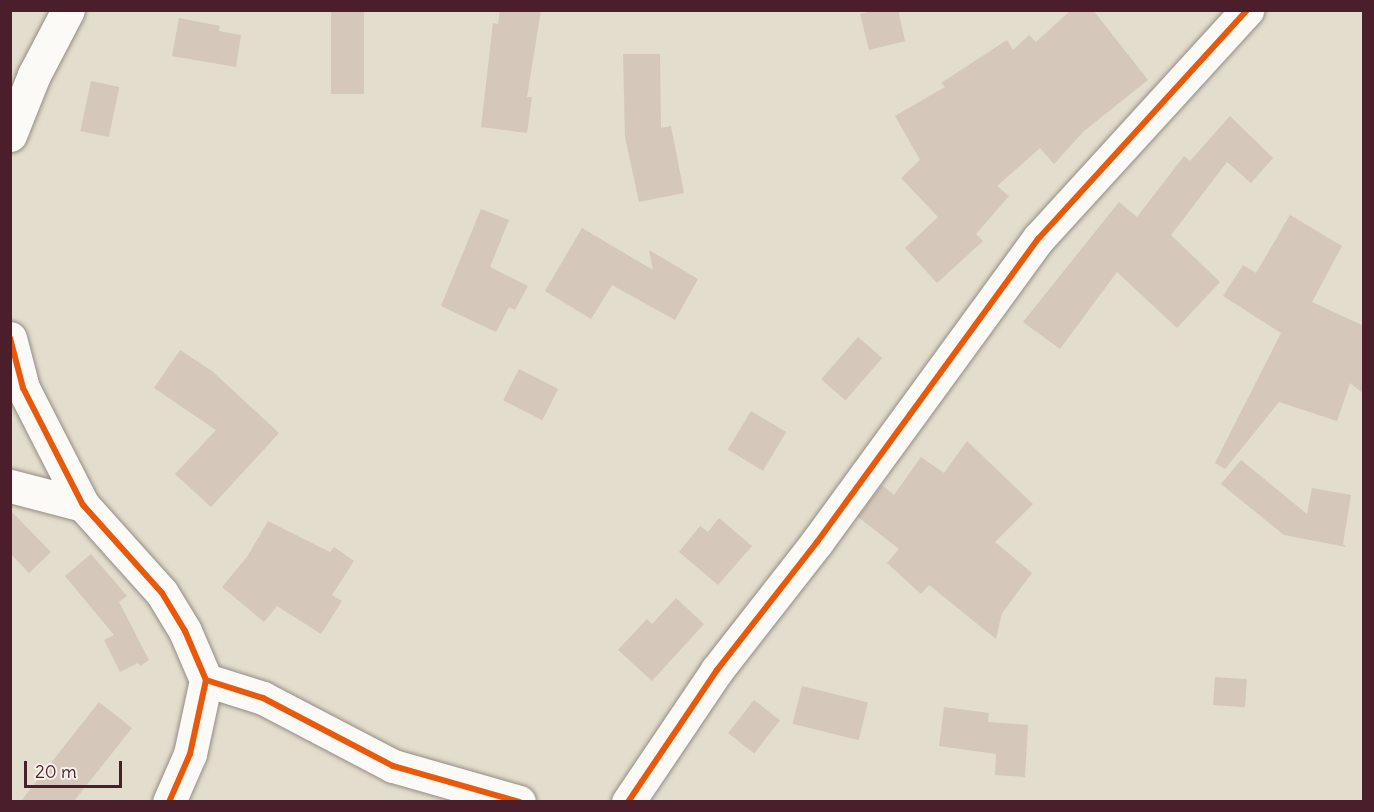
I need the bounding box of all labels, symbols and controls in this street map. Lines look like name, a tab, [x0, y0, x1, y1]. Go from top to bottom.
scale bar	[27, 749, 124, 787]
text: 20 m	[35, 760, 77, 783]

